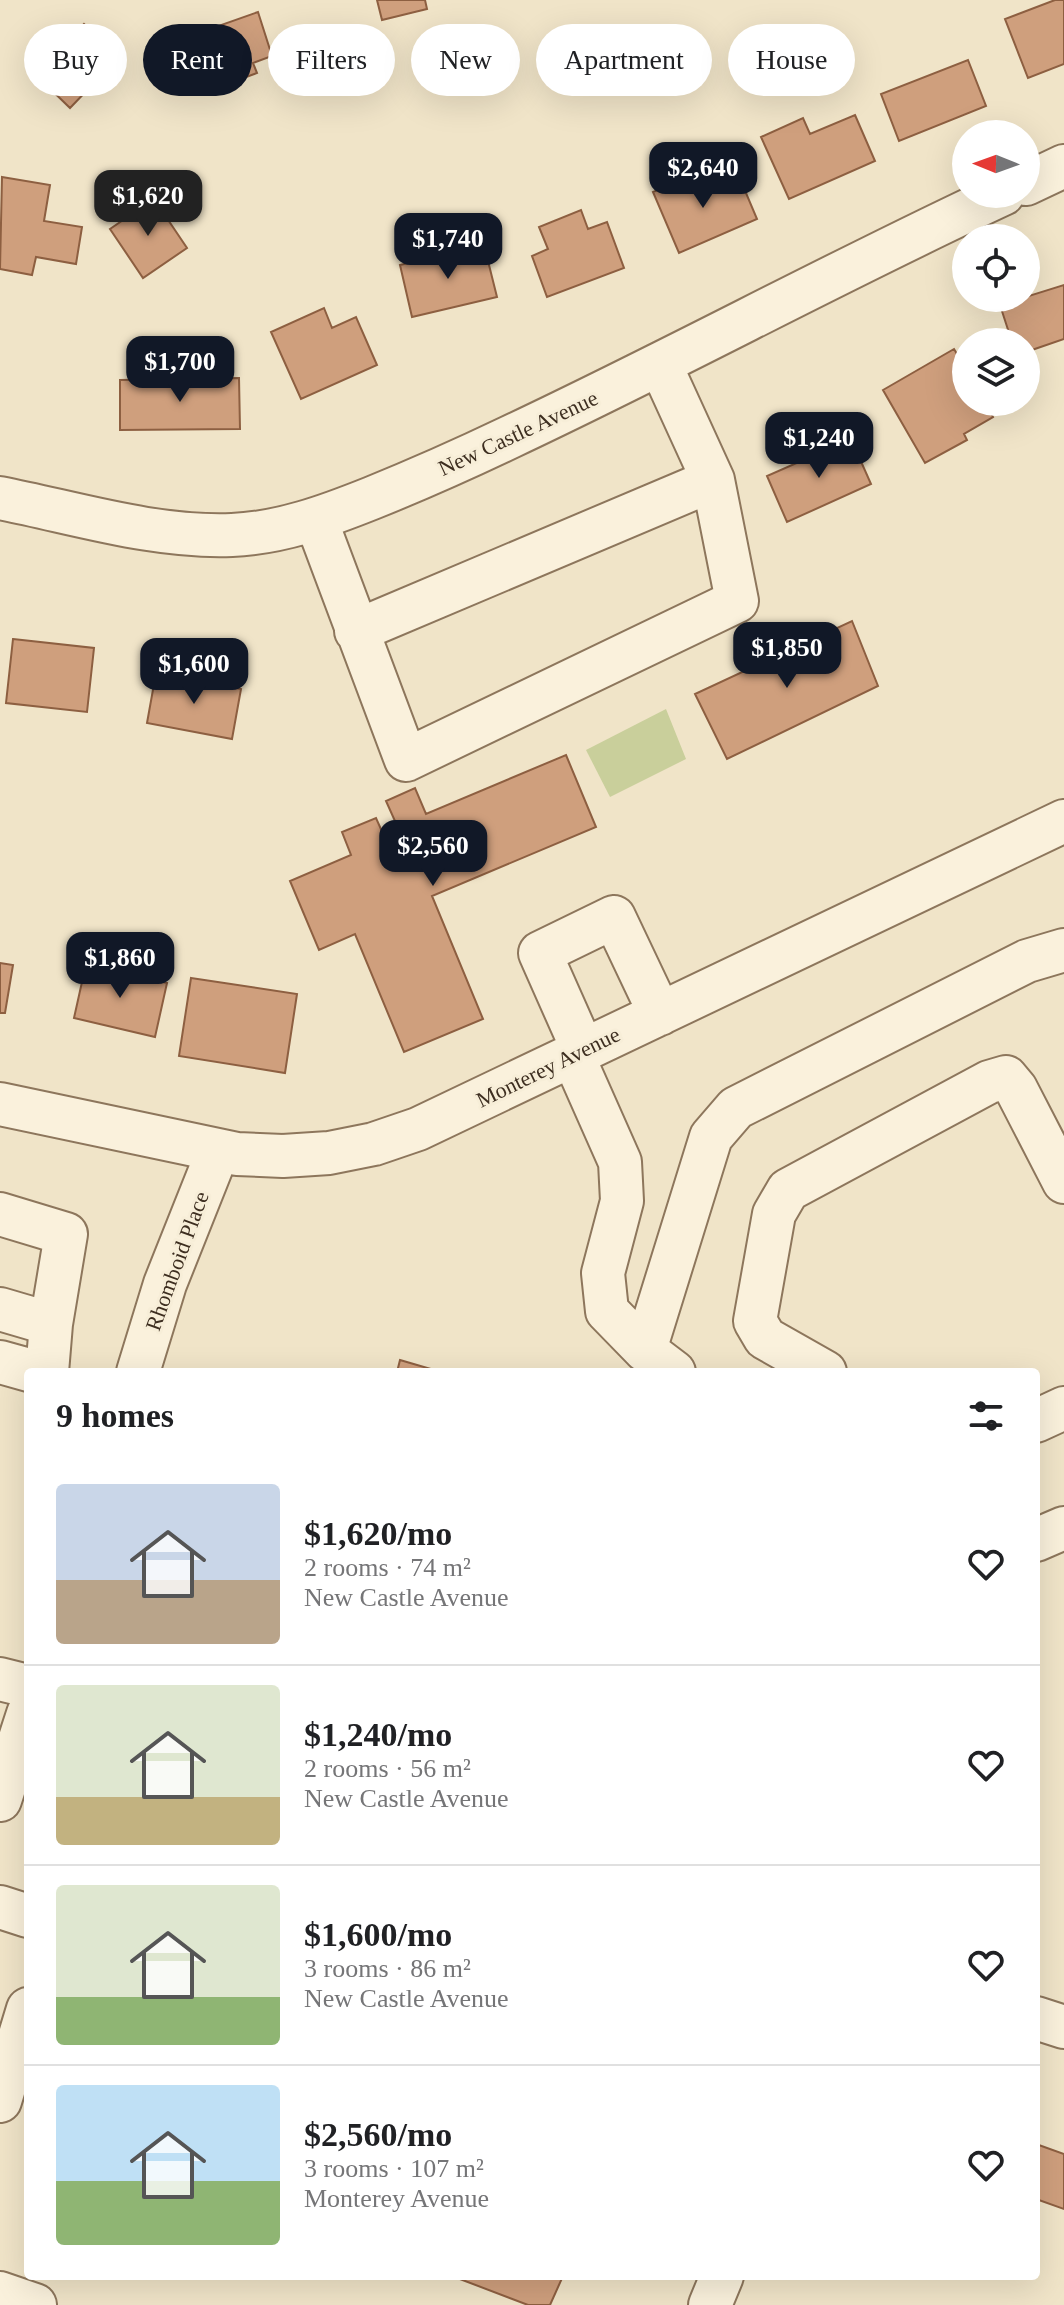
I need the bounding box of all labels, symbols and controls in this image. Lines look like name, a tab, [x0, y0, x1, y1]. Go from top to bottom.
chip: Buy	[24, 24, 127, 96]
chip: Rent	[143, 24, 252, 96]
chip: Filters	[268, 24, 395, 96]
chip: New	[411, 24, 520, 96]
chip: Apartment	[536, 24, 712, 96]
chip: House	[728, 24, 855, 96]
north arrow	[952, 120, 1040, 208]
map controls	[952, 120, 1040, 416]
pin: $2,640	[638, 142, 768, 210]
text: $2,640	[667, 153, 739, 182]
pin: $1,620	[83, 170, 213, 238]
text: $1,620	[112, 181, 184, 210]
pin: $1,740	[383, 213, 513, 281]
text: $1,740	[412, 224, 484, 253]
button: locate	[952, 224, 1040, 312]
button: layers	[952, 328, 1040, 416]
pin: $1,700	[115, 336, 245, 404]
text: $1,700	[144, 347, 216, 376]
street label: New Castle Avenue	[434, 385, 602, 481]
pin: $1,240	[754, 412, 884, 480]
text: $1,240	[783, 423, 855, 452]
pin: $1,850	[722, 622, 852, 690]
text: $1,850	[751, 633, 823, 662]
pin: $1,600	[129, 638, 259, 706]
text: $1,600	[158, 649, 230, 678]
pin: $2,560	[368, 820, 498, 888]
text: $2,560	[397, 831, 469, 860]
pin: $1,860	[55, 932, 185, 1000]
text: $1,860	[84, 943, 156, 972]
street label: Monterey Avenue	[472, 1021, 624, 1113]
street label: Rhomboid Place	[140, 1188, 214, 1334]
icon: filters	[964, 1394, 1008, 1438]
text: 9 homes	[56, 1397, 174, 1434]
text: $1,620/mo	[304, 1515, 452, 1552]
icon: home	[120, 1516, 216, 1612]
icon: heart	[964, 1542, 1008, 1586]
text: 2 rooms · 74 m²	[304, 1553, 471, 1582]
text: New Castle Avenue	[304, 1583, 509, 1612]
text: $1,240/mo	[304, 1716, 452, 1753]
icon: home	[120, 1717, 216, 1813]
icon: heart	[964, 1743, 1008, 1787]
text: 2 rooms · 56 m²	[304, 1754, 471, 1783]
text: New Castle Avenue	[304, 1784, 509, 1813]
text: $1,600/mo	[304, 1916, 452, 1953]
icon: home	[120, 1917, 216, 2013]
icon: heart	[964, 1943, 1008, 1987]
text: 3 rooms · 86 m²	[304, 1954, 471, 1983]
text: New Castle Avenue	[304, 1984, 509, 2013]
text: $2,560/mo	[304, 2116, 452, 2153]
icon: home	[120, 2117, 216, 2213]
icon: heart	[964, 2143, 1008, 2187]
text: 3 rooms · 107 m²	[304, 2154, 484, 2183]
text: Monterey Avenue	[304, 2184, 489, 2213]

